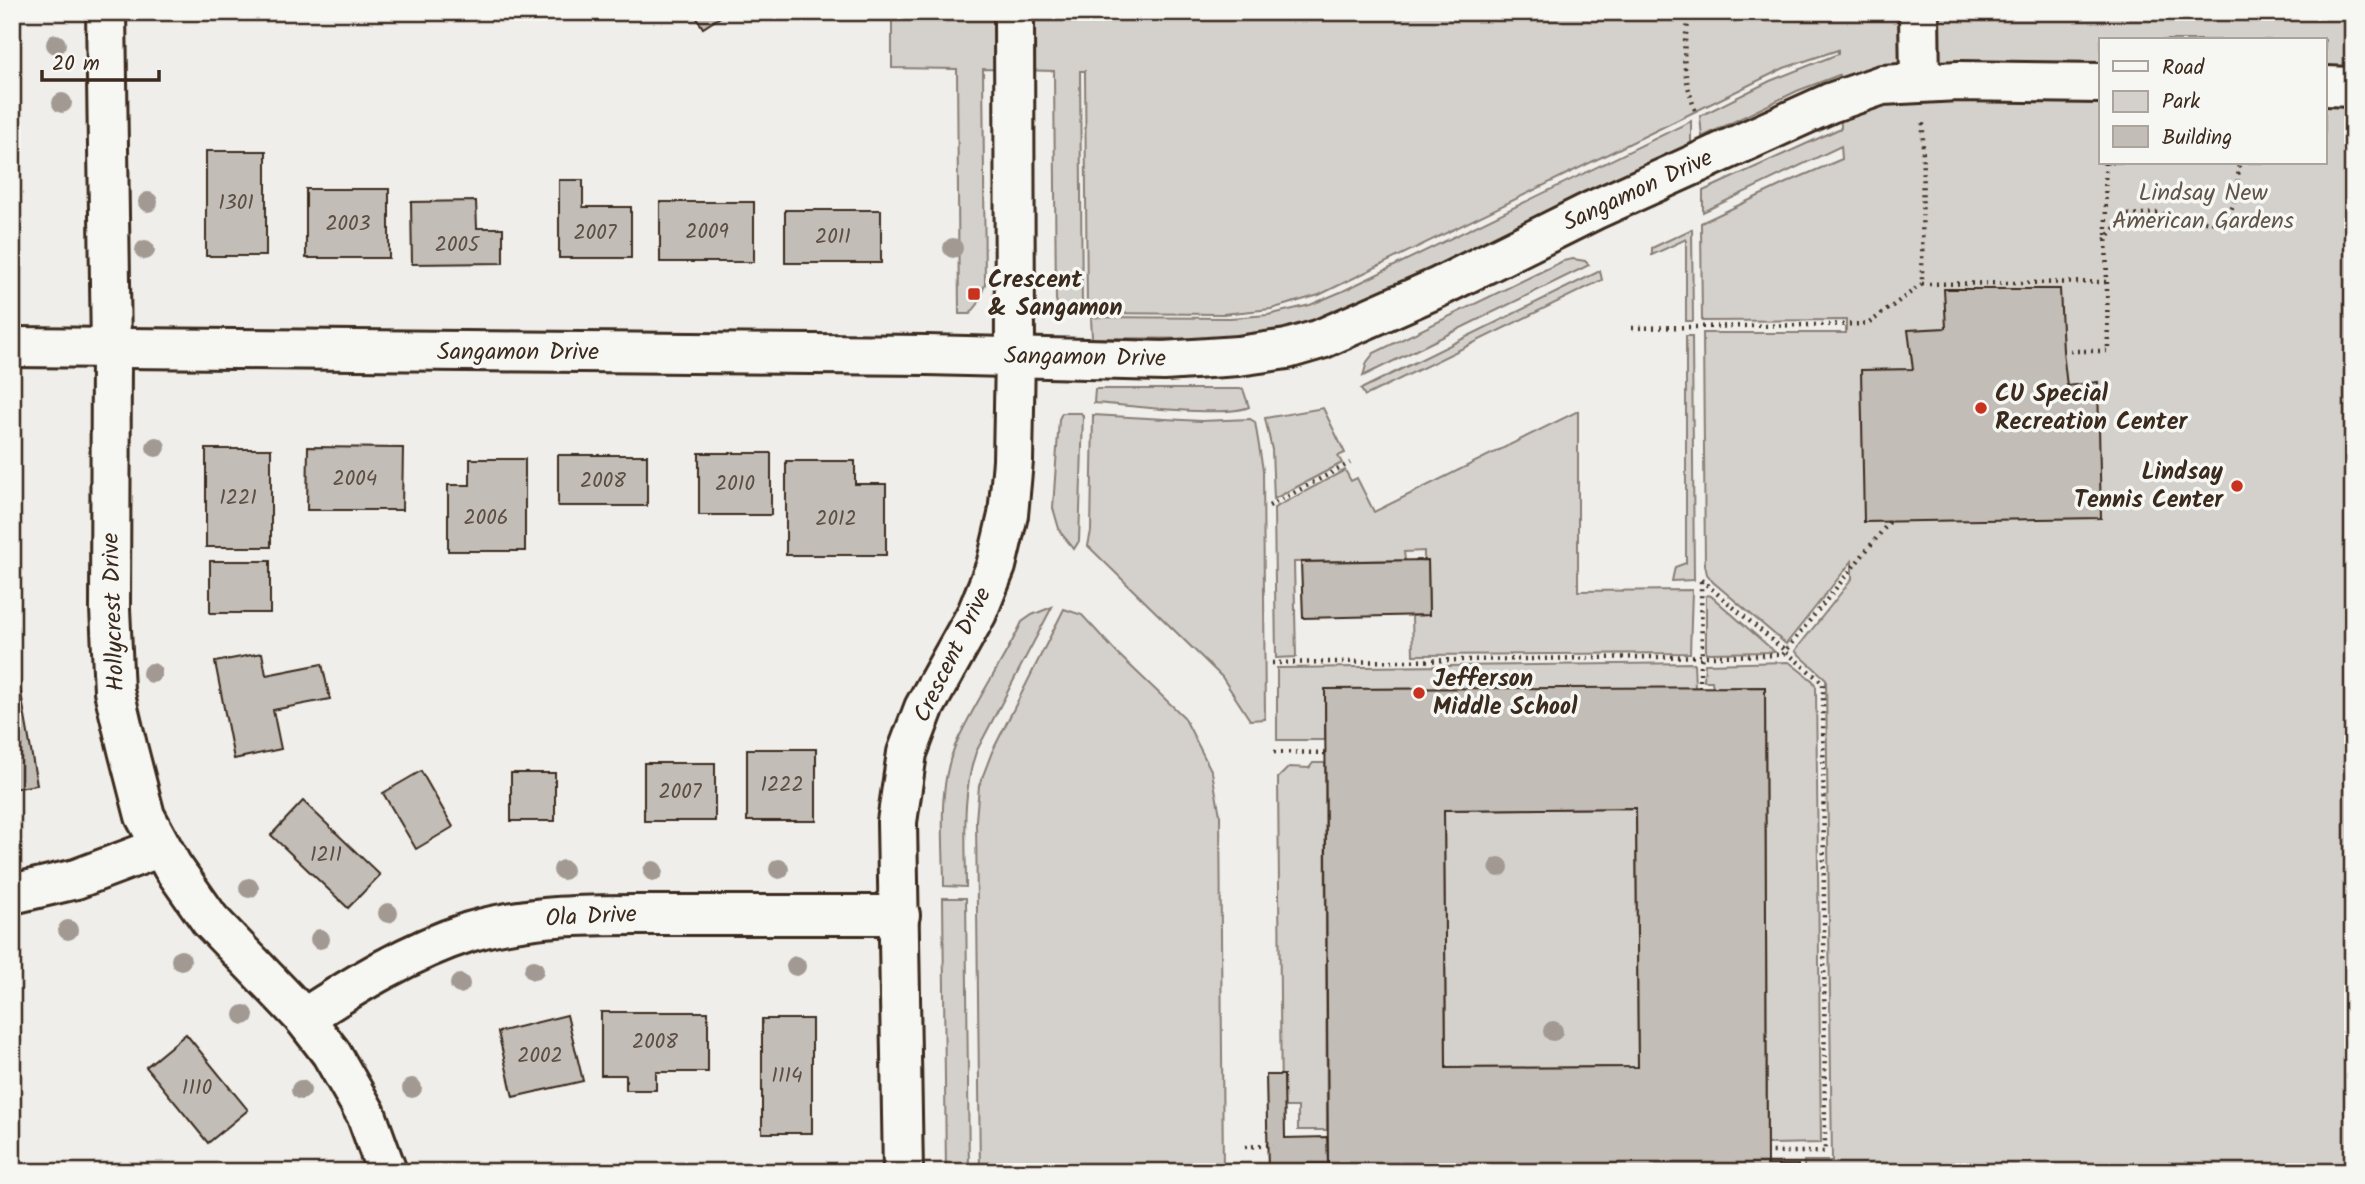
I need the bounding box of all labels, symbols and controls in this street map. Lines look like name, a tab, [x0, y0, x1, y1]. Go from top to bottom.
scale bar	[42, 38, 159, 82]
legend	[2099, 38, 2326, 164]
text: 20 m	[52, 48, 100, 81]
text: Road	[2162, 52, 2205, 85]
text: Park	[2162, 86, 2200, 119]
text: Building	[2162, 122, 2232, 155]
street label: Sangamon Drive	[1556, 139, 1720, 243]
park label: Lindsay New American Gardens	[2112, 174, 2294, 241]
house number: 1301	[218, 187, 254, 220]
house number: 2003	[325, 208, 371, 241]
house number: 2009	[685, 216, 729, 249]
house number: 2007	[574, 217, 618, 250]
house number: 2011	[815, 221, 851, 254]
house number: 2005	[435, 229, 481, 262]
place label: Crescent & Sangamon	[988, 261, 1123, 328]
marker: Crescent & Sangamon	[966, 286, 982, 302]
street label: Sangamon Drive	[437, 333, 599, 372]
street label: Sangamon Drive	[1004, 337, 1166, 379]
place label: CU Special Recreation Center	[1995, 375, 2188, 442]
marker: CU Special Recreation Center	[1973, 400, 1989, 416]
place label: Lindsay Tennis Center	[2074, 453, 2224, 520]
house number: 2004	[333, 463, 377, 496]
house number: 2008	[580, 465, 626, 498]
house number: 2010	[715, 468, 755, 501]
marker: Lindsay Tennis Center	[2229, 478, 2245, 494]
house number: 1221	[219, 482, 257, 515]
house number: 2006	[464, 502, 508, 535]
house number: 2012	[815, 503, 857, 536]
street label: Hollycrest Drive	[92, 532, 136, 692]
street label: Crescent Drive	[903, 580, 1003, 729]
place label: Jefferson Middle School	[1433, 660, 1578, 727]
marker: Jefferson Middle School	[1411, 685, 1427, 701]
house number: 1222	[760, 769, 804, 802]
house number: 2007	[659, 776, 703, 809]
house number: 1211	[310, 839, 342, 872]
street label: Ola Drive	[544, 895, 638, 939]
house number: 2008	[632, 1026, 678, 1059]
house number: 2002	[517, 1040, 563, 1073]
house number: 1114	[771, 1060, 803, 1093]
house number: 1110	[182, 1072, 212, 1105]

